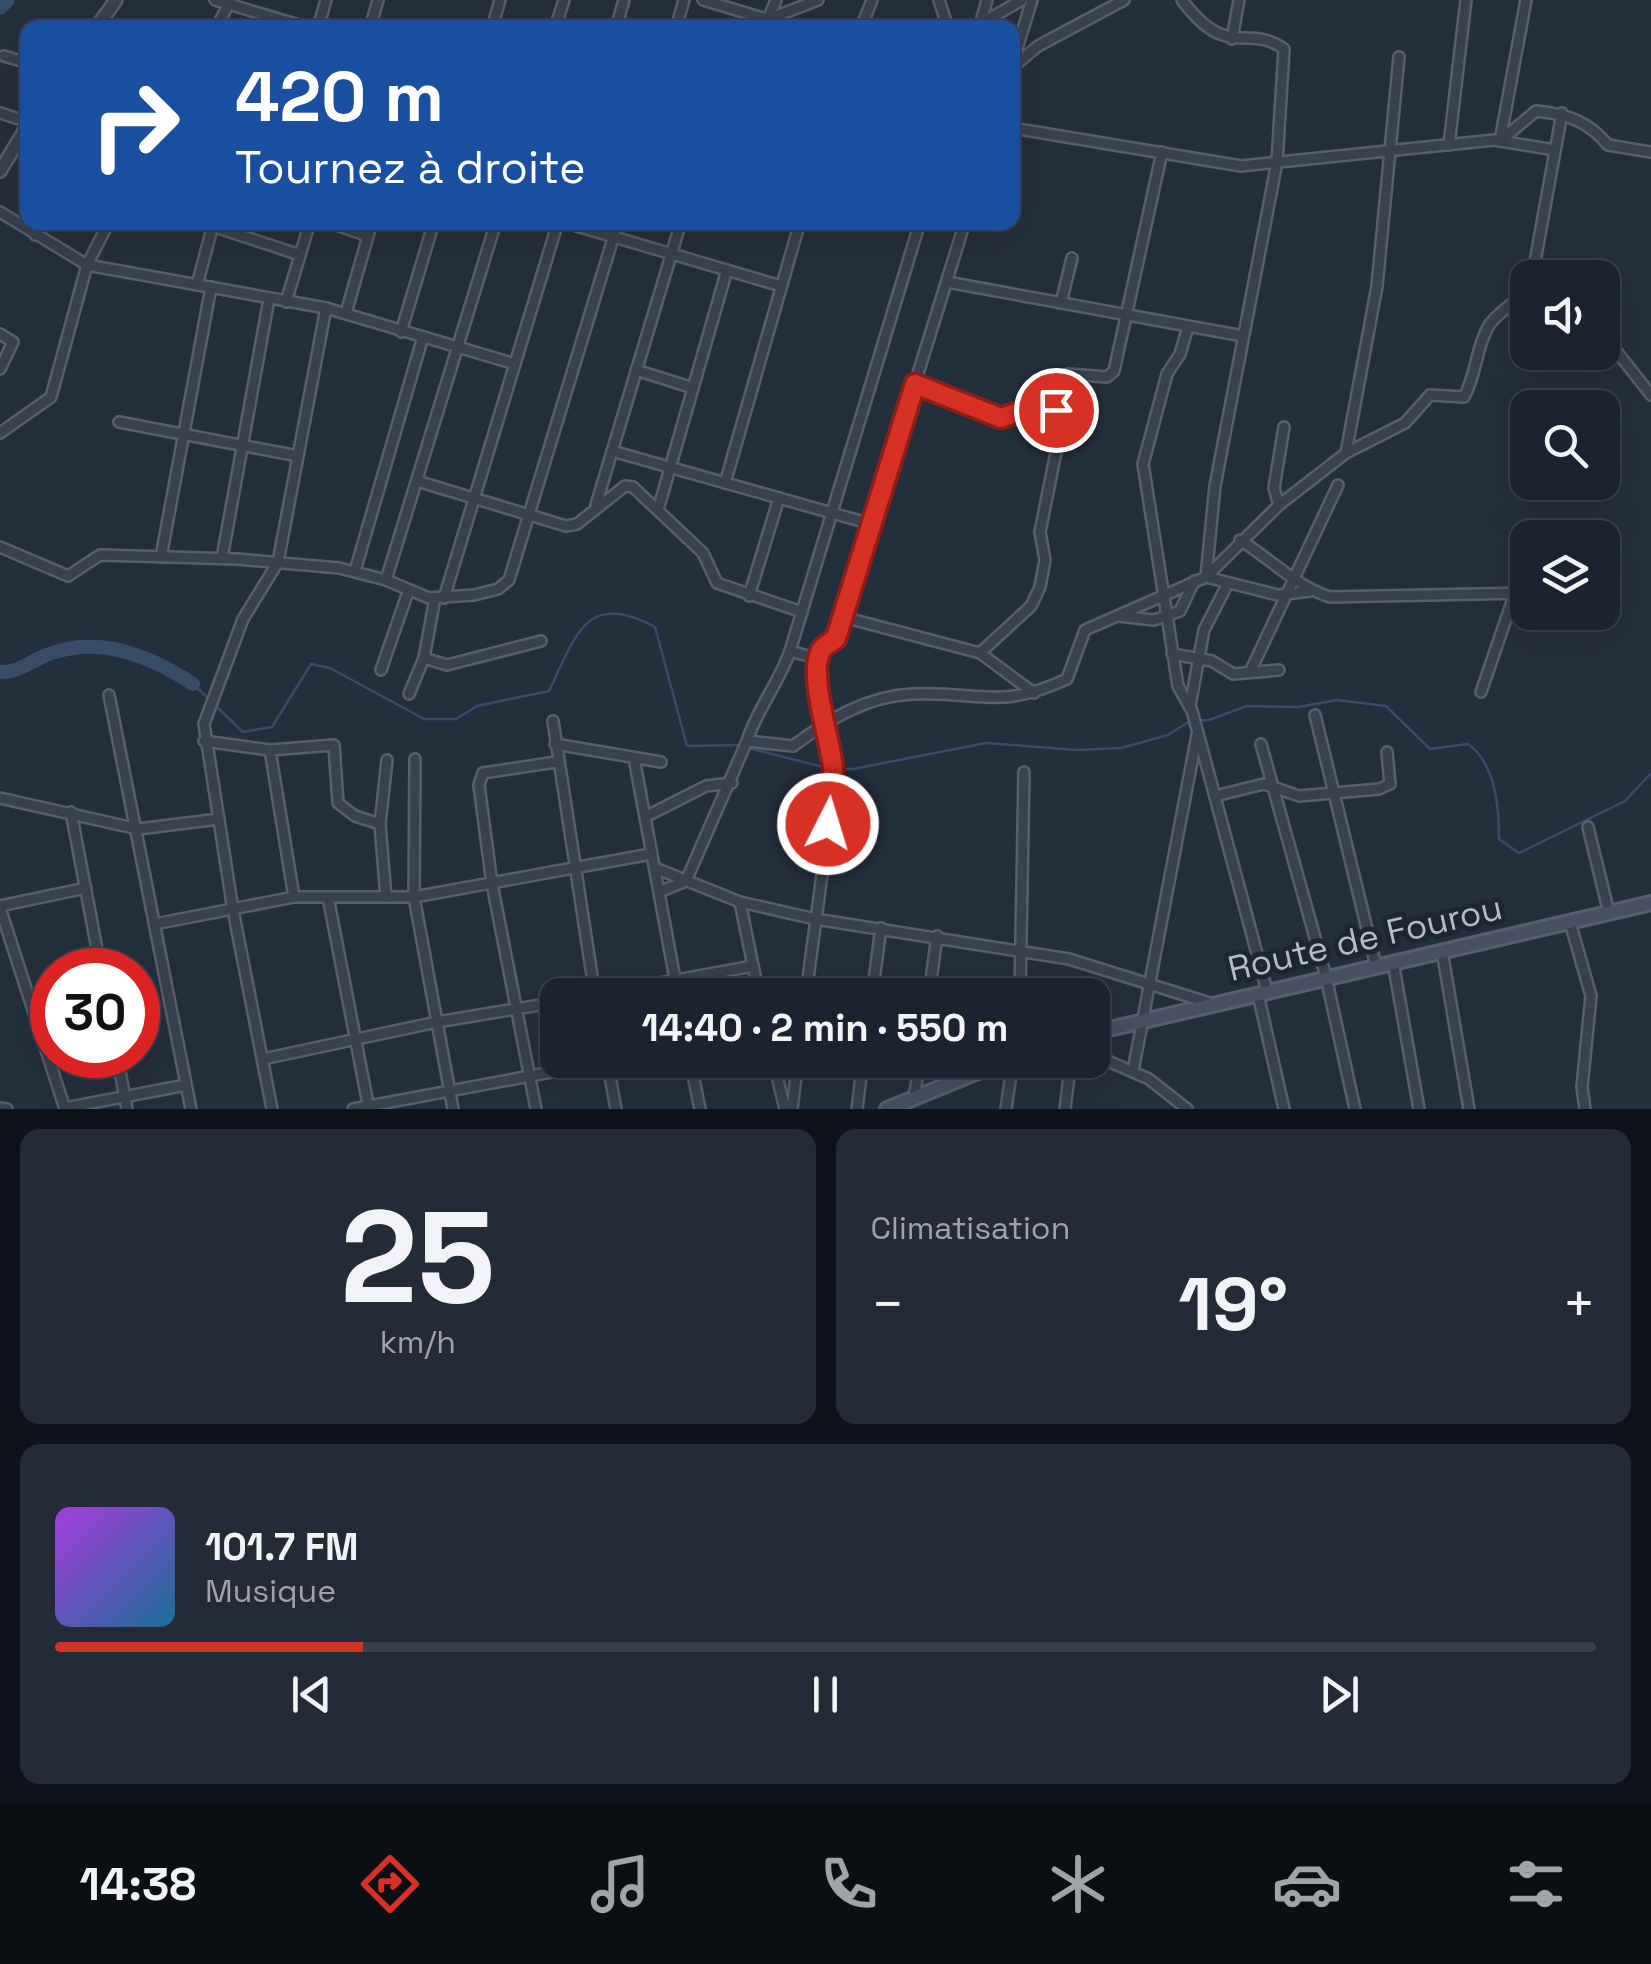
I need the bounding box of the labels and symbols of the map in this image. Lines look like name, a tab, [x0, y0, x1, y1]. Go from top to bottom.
pin	[1014, 368, 1099, 453]
position arrow	[776, 772, 880, 876]
street label: Route de Fourou	[1224, 885, 1506, 991]
speed limit sign: 30	[30, 948, 160, 1078]

